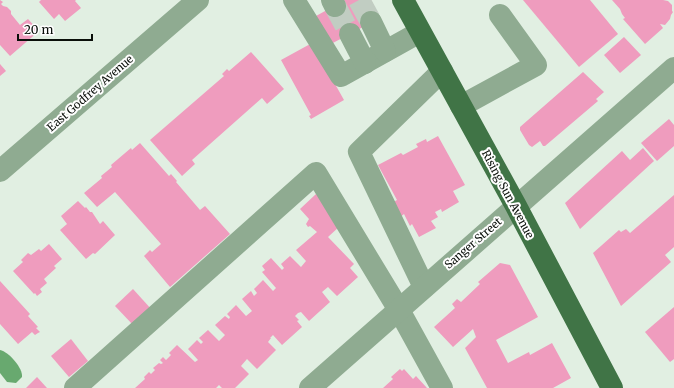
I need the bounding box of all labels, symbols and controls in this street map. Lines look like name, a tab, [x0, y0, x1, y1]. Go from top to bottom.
scale bar	[18, 16, 92, 42]
text: 20 m	[24, 22, 53, 37]
street label: East Godfrey Avenue	[44, 52, 136, 134]
street label: Rising Sun Avenue	[479, 147, 537, 241]
street label: Sanger Street	[442, 214, 505, 272]

